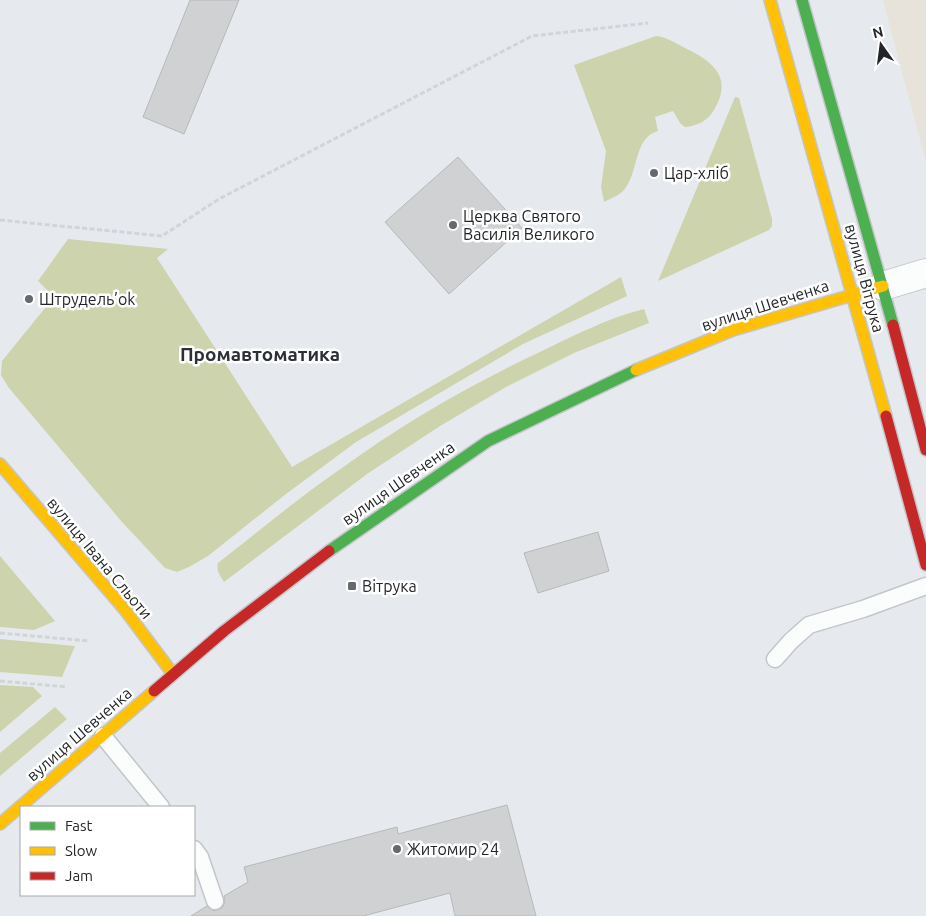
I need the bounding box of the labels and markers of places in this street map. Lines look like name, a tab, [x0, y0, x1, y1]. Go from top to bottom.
place label: Цар-хліб	[664, 164, 729, 182]
marker: Цар-хліб	[648, 167, 660, 179]
place label: Церква Святого Василія Великого	[463, 207, 595, 243]
marker: Церква Святого Василія Великого	[447, 219, 459, 231]
place label: Штрудель’ok	[39, 290, 135, 308]
marker: Штрудель’ok	[23, 293, 35, 305]
place label: Вітрука	[362, 577, 417, 595]
marker: Вітрука	[346, 580, 358, 592]
place label: Житомир 24	[407, 840, 499, 858]
marker: Житомир 24	[391, 843, 403, 855]

